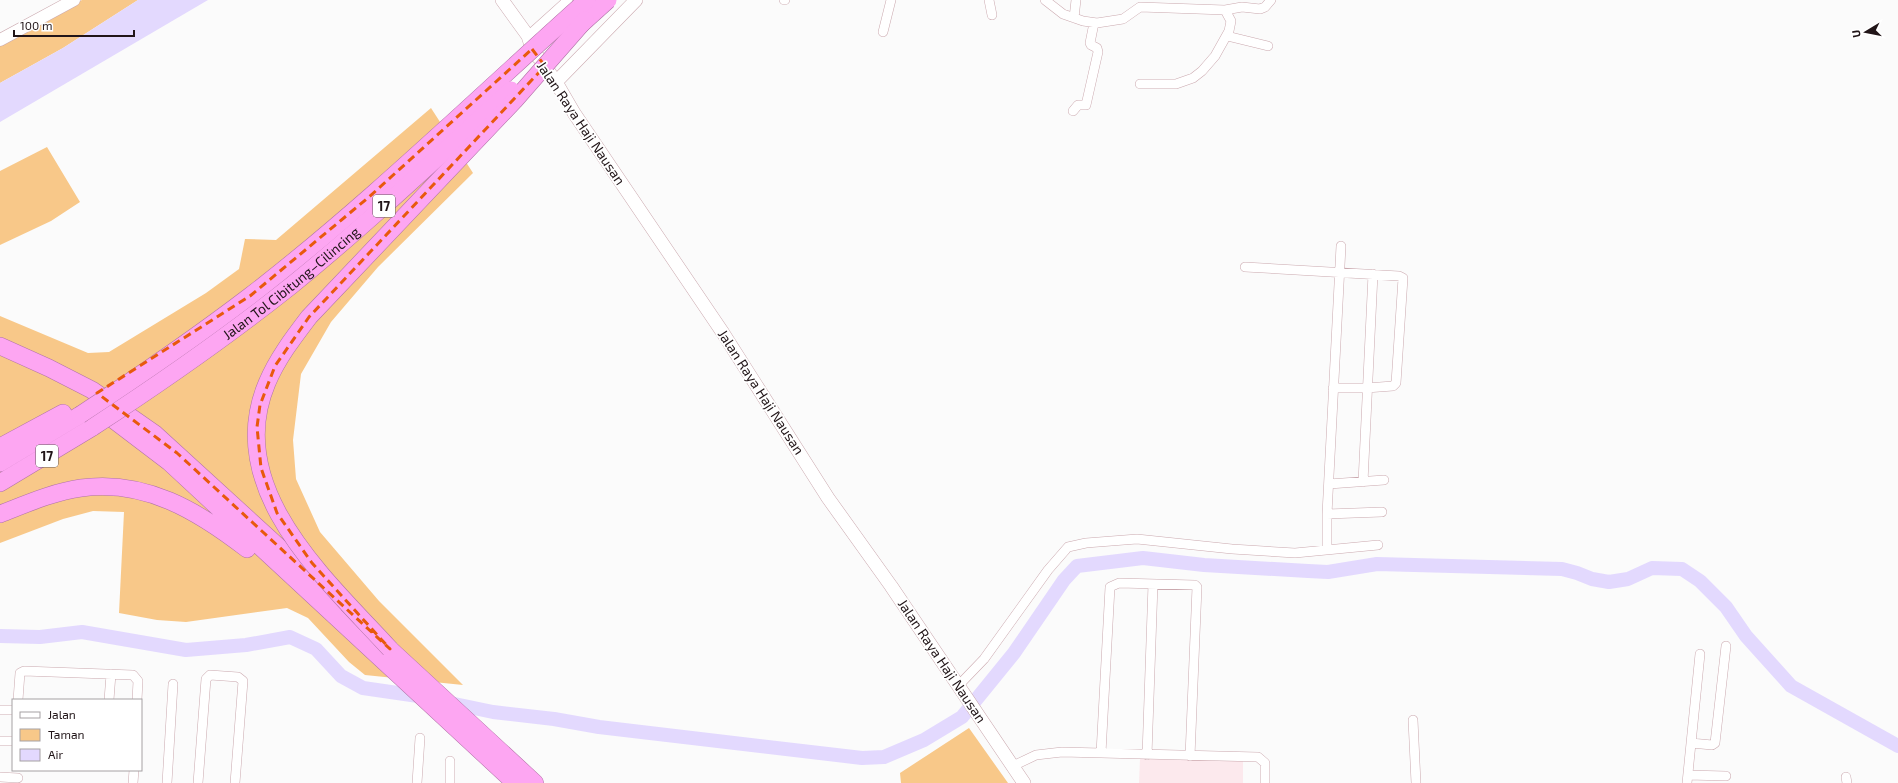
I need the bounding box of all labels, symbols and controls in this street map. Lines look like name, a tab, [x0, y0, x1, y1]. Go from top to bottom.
scale bar	[14, 12, 134, 38]
north arrow	[1846, 12, 1886, 52]
text: 100 m	[20, 18, 52, 32]
text: U	[1849, 29, 1863, 39]
street label: Jalan Raya Haji Nausan	[534, 58, 629, 188]
road number: 17	[373, 195, 395, 217]
street label: Jalan Tol Cibitung–Cilincing	[219, 223, 363, 343]
street label: Jalan Raya Haji Nausan	[715, 326, 808, 457]
road number: 17	[36, 445, 58, 467]
street label: Jalan Raya Haji Nausan	[895, 596, 990, 726]
legend	[12, 699, 142, 771]
text: Jalan	[48, 707, 76, 721]
text: Taman	[48, 727, 85, 741]
text: Air	[48, 747, 63, 761]

